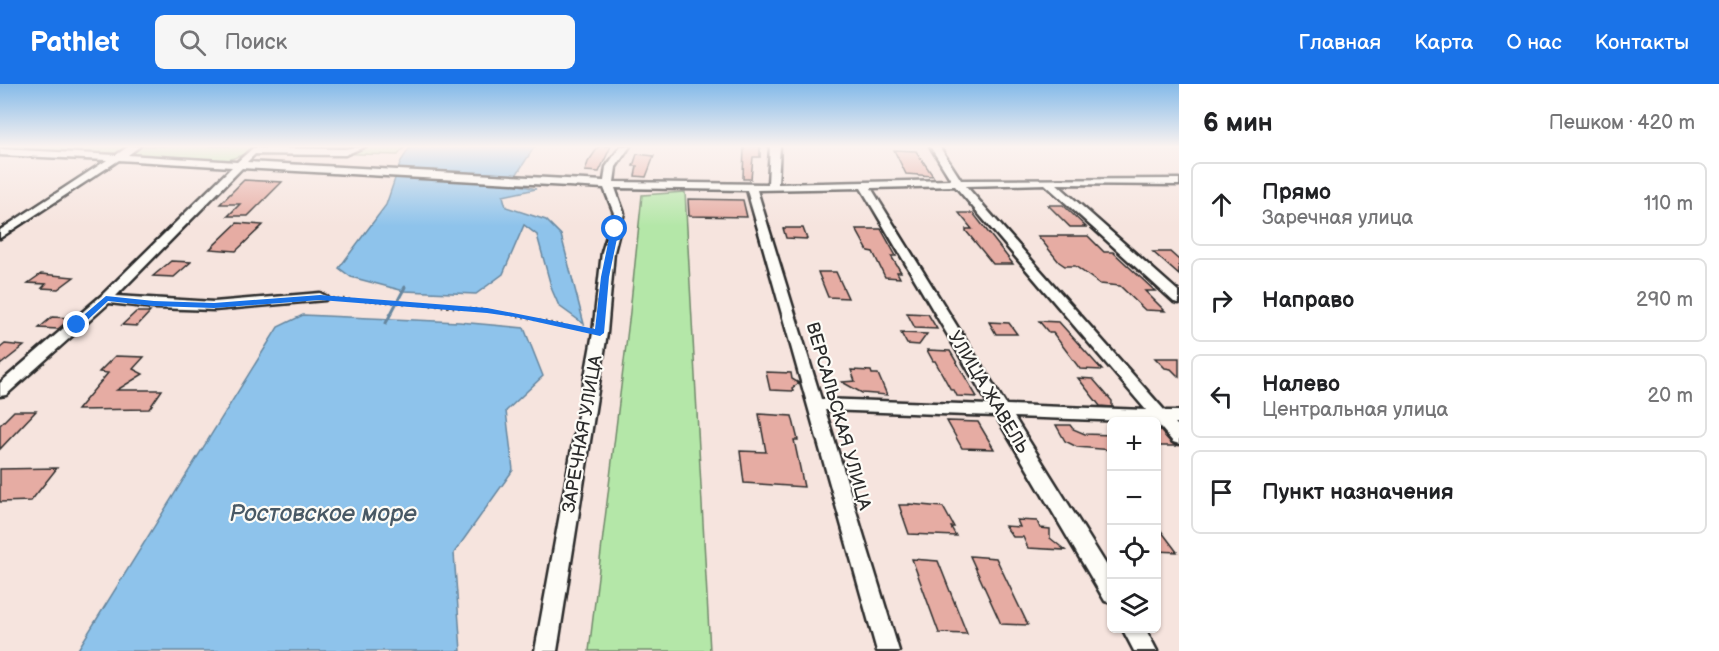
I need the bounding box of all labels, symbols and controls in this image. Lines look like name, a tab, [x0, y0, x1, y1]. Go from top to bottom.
search box	[155, 15, 575, 69]
text: Pathlet	[30, 26, 119, 59]
icon: search	[176, 26, 209, 59]
text: Поиск	[224, 29, 287, 56]
text: Главная	[1298, 30, 1381, 55]
text: Карта	[1414, 30, 1473, 55]
text: О нас	[1506, 30, 1562, 55]
text: Контакты	[1595, 30, 1689, 55]
text: 6 мин	[1203, 108, 1273, 139]
text: Пешком · 420 m	[1549, 111, 1695, 135]
text: Прямо	[1262, 179, 1331, 206]
icon: ahead	[1205, 188, 1238, 221]
text: 110 m	[1644, 192, 1693, 216]
text: Заречная улица	[1262, 206, 1413, 230]
route start	[601, 215, 627, 241]
icon: right	[1205, 284, 1238, 317]
text: Направо	[1262, 287, 1354, 314]
text: 290 m	[1636, 288, 1693, 312]
route end	[63, 311, 89, 337]
street label: ВЕРСАЛЬСКАЯ УЛИЦА	[802, 320, 875, 513]
street label: УЛИЦА ЖАВЕЛЬ	[944, 327, 1033, 457]
street label: ЗАРЕЧНАЯ УЛИЦА	[558, 354, 607, 514]
text: Налево	[1262, 371, 1340, 398]
icon: left	[1205, 380, 1238, 413]
text: 20 m	[1648, 384, 1693, 408]
text: Центральная улица	[1262, 398, 1448, 422]
map controls	[1107, 417, 1161, 633]
button: +	[1107, 417, 1161, 471]
button: −	[1107, 471, 1161, 525]
icon: arrive	[1205, 476, 1238, 509]
text: Пункт назначения	[1262, 479, 1454, 506]
water label: Ростовское море	[229, 499, 418, 528]
button: locate	[1107, 525, 1161, 579]
button: layers	[1107, 579, 1161, 633]

